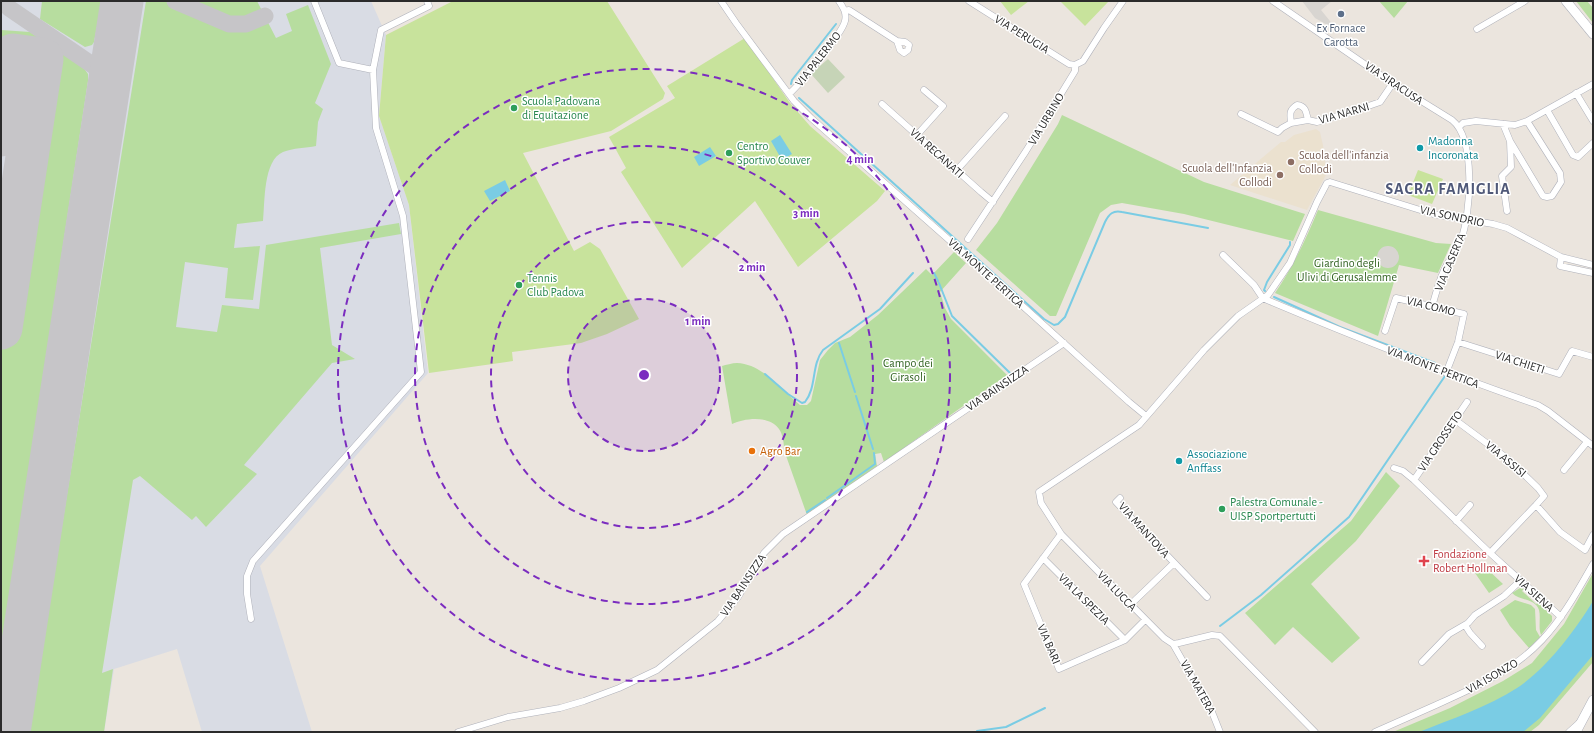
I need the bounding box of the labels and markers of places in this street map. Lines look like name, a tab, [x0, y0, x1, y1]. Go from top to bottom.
marker: Ex Fornace Carotta	[1336, 9, 1346, 19]
place label: Ex Fornace Carotta	[1316, 22, 1366, 48]
place label: Scuola Padovana di Equitazione	[522, 95, 600, 121]
marker: Scuola Padovana di Equitazione	[509, 103, 519, 113]
place label: Madonna Incoronata	[1428, 135, 1479, 161]
place label: Centro Sportivo Couver	[737, 140, 810, 166]
marker: Madonna Incoronata	[1415, 143, 1425, 153]
marker: Centro Sportivo Couver	[724, 148, 734, 158]
place label: Scuola dell'infanzia Collodi	[1299, 149, 1389, 175]
marker: Scuola dell'infanzia Collodi	[1286, 157, 1296, 167]
place label: Scuola dell'Infanzia Collodi	[1182, 162, 1272, 188]
marker: Scuola dell'Infanzia Collodi	[1275, 170, 1285, 180]
place label: Tennis Club Padova	[527, 272, 585, 298]
marker: Tennis Club Padova	[514, 280, 524, 290]
centre of rings	[637, 368, 651, 382]
place label: Agro Bar	[760, 445, 800, 457]
marker: Agro Bar	[747, 446, 757, 456]
place label: Associazione Anffass	[1187, 448, 1247, 474]
marker: Associazione Anffass	[1174, 456, 1184, 466]
place label: Palestra Comunale - UISP Sportpertutti	[1230, 496, 1323, 522]
marker: Palestra Comunale - UISP Sportpertutti	[1217, 504, 1227, 514]
place label: Fondazione Robert Hollman	[1433, 548, 1508, 574]
marker: Fondazione Robert Hollman	[1418, 555, 1430, 567]

